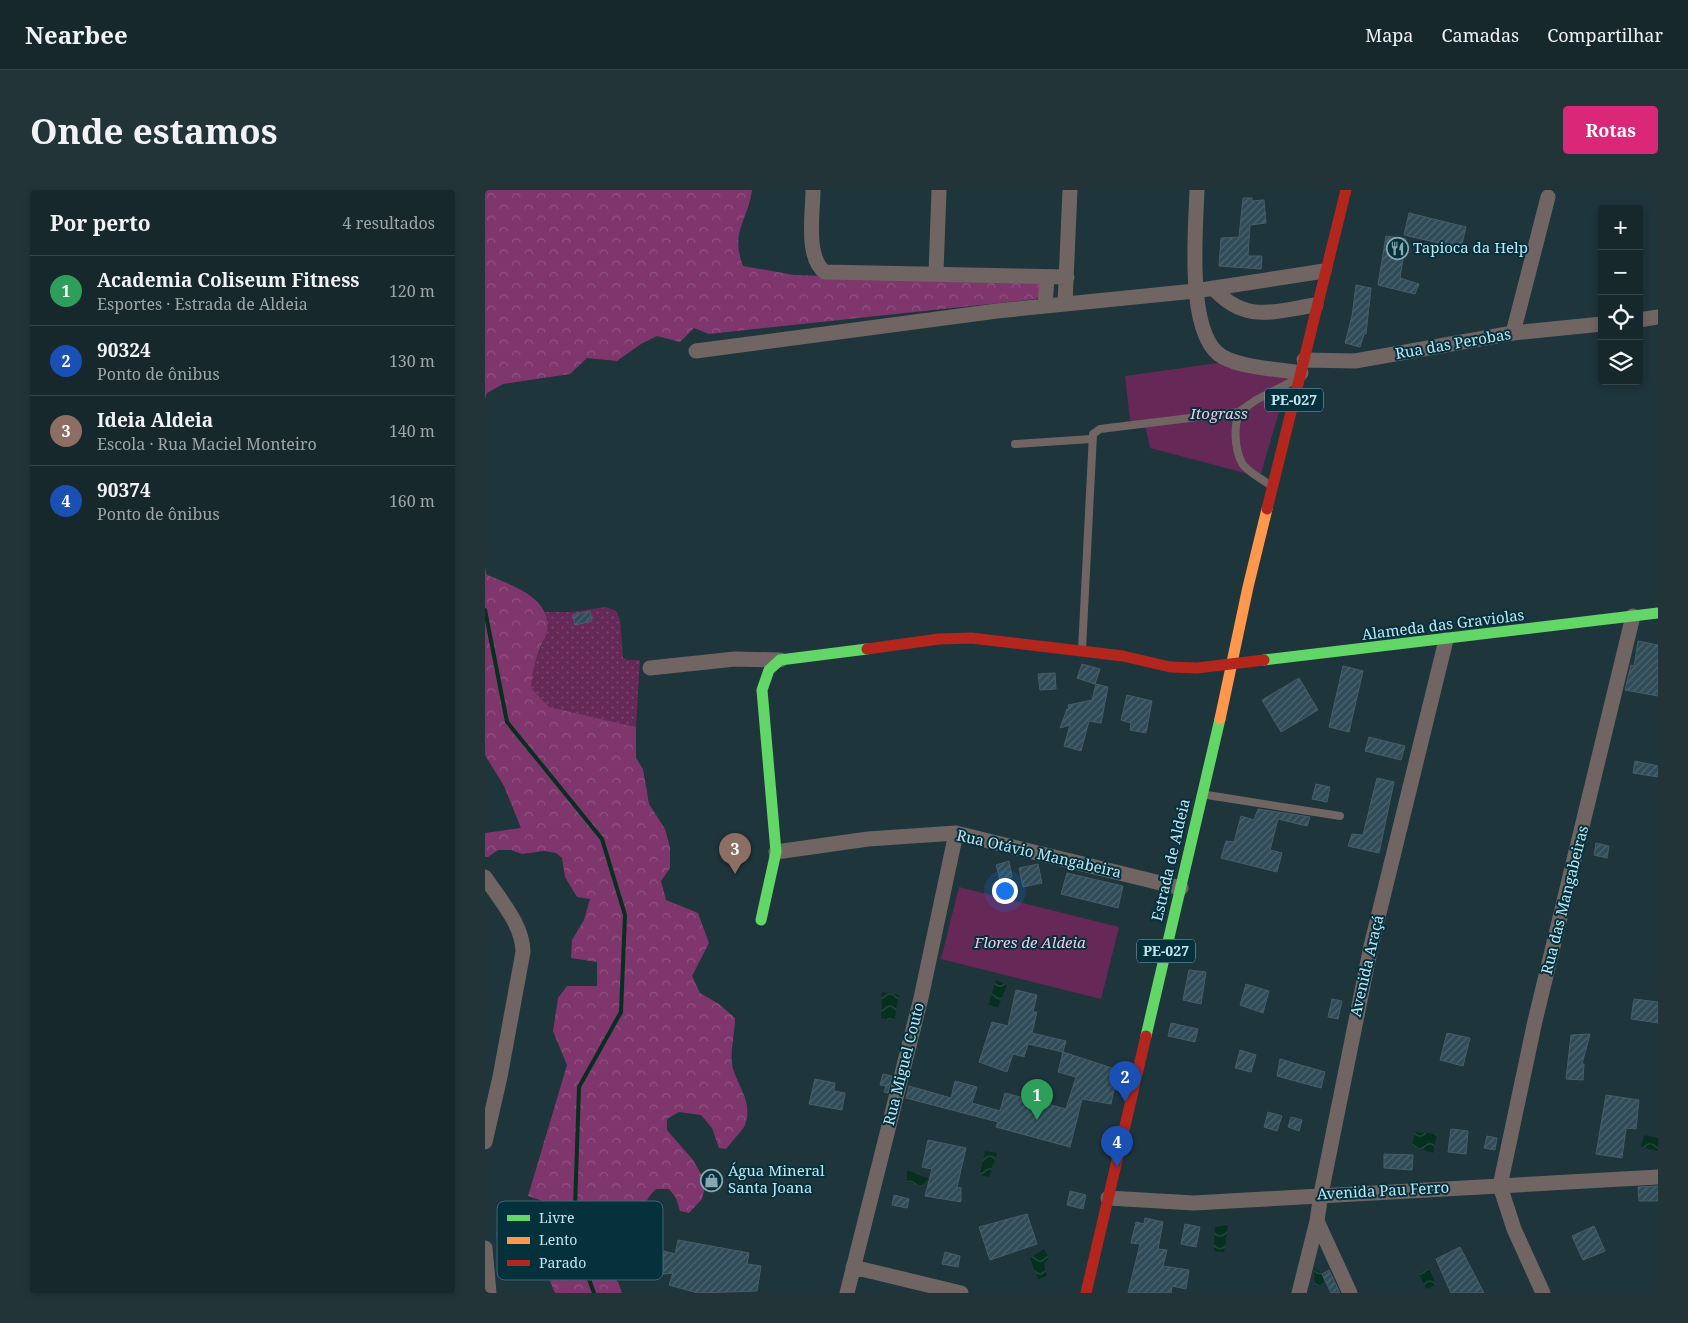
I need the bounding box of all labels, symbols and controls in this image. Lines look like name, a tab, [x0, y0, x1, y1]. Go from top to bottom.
text: Nearbee	[25, 18, 128, 51]
text: Mapa	[1365, 23, 1414, 47]
text: Camadas	[1442, 23, 1519, 47]
text: Compartilhar	[1547, 23, 1663, 47]
button: Rotas	[1563, 106, 1658, 154]
text: Onde estamos	[30, 107, 278, 154]
map controls	[1598, 205, 1643, 385]
button: +	[1598, 205, 1643, 250]
text: Por perto	[50, 209, 151, 237]
text: 4 resultados	[343, 212, 435, 234]
restaurant icon: Tapioca da Help	[1385, 236, 1409, 260]
place label: Tapioca da Help	[1413, 237, 1528, 257]
button: −	[1598, 250, 1643, 295]
text: Academia Coliseum Fitness	[97, 267, 359, 293]
text: 1	[61, 280, 71, 302]
text: 120 m	[389, 280, 435, 302]
text: Esportes · Estrada de Aldeia	[97, 293, 308, 315]
button: locate	[1598, 295, 1643, 340]
street label: Rua das Perobas	[1393, 323, 1513, 363]
text: 90324	[97, 337, 151, 363]
button: layers	[1598, 340, 1643, 385]
text: 2	[61, 350, 71, 372]
text: 130 m	[389, 350, 435, 372]
text: Ponto de ônibus	[97, 363, 220, 385]
road number: PE-027	[1265, 388, 1323, 412]
park label: Itograss	[1189, 403, 1248, 423]
text: Ideia Aldeia	[97, 407, 213, 433]
text: 3	[61, 420, 71, 442]
text: 140 m	[389, 420, 435, 442]
text: Escola · Rua Maciel Monteiro	[97, 433, 317, 455]
text: 90374	[97, 477, 151, 503]
text: 4	[61, 490, 71, 512]
text: 160 m	[389, 490, 435, 512]
text: Ponto de ônibus	[97, 503, 220, 525]
street label: Alameda das Graviolas	[1360, 604, 1526, 644]
street label: Estrada de Aldeia	[1146, 797, 1194, 923]
street label: Rua das Mangabeiras	[1536, 823, 1592, 976]
street label: Rua Otávio Mangabeira	[955, 824, 1124, 882]
pin: 3	[719, 833, 751, 874]
your location	[992, 878, 1018, 904]
street label: Avenida Araçá	[1345, 913, 1387, 1019]
park label: Flores de Aldeia	[973, 932, 1086, 952]
road number: PE-027	[1137, 939, 1195, 962]
street label: Rua Miguel Couto	[878, 1000, 928, 1127]
pin: 2	[1109, 1061, 1141, 1102]
pin: 1	[1021, 1079, 1053, 1120]
pin: 4	[1101, 1126, 1133, 1167]
place label: Água Mineral Santa Joana	[728, 1160, 825, 1197]
shop icon: Água Mineral Santa Joana	[700, 1168, 724, 1192]
street label: Avenida Pau Ferro	[1316, 1177, 1450, 1203]
legend	[497, 1201, 663, 1280]
text: Livre	[539, 1208, 574, 1227]
text: Lento	[539, 1230, 577, 1249]
text: Parado	[539, 1253, 586, 1272]

